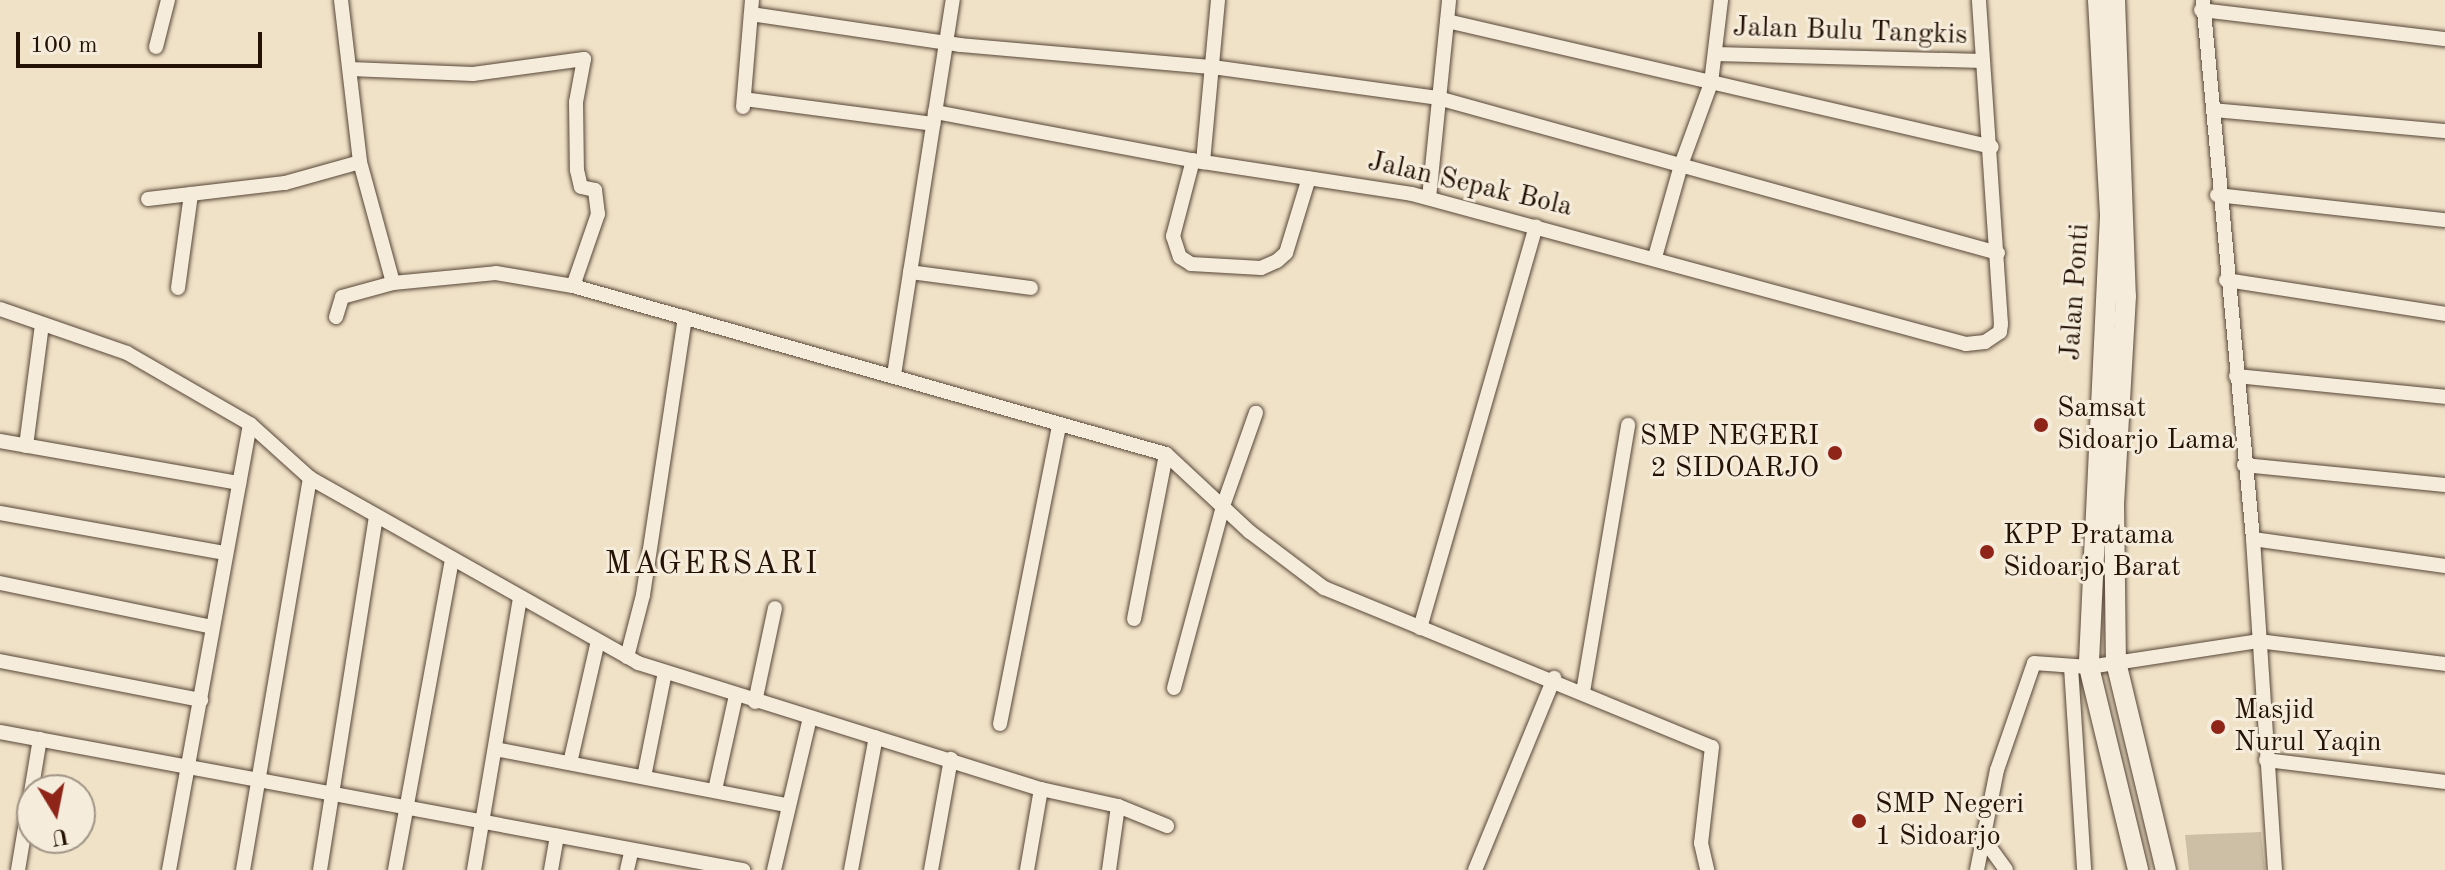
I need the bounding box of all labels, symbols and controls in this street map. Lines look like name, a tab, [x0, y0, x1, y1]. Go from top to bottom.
street label: Jalan Bulu Tangkis	[1732, 11, 1968, 53]
scale bar	[20, 16, 266, 66]
text: 100 m	[30, 34, 98, 58]
street label: Jalan Sepak Bola	[1364, 145, 1576, 225]
street label: Jalan Ponti	[2054, 222, 2098, 362]
place label: Samsat Sidoarjo Lama	[2057, 392, 2235, 458]
marker: Samsat Sidoarjo Lama	[2032, 416, 2050, 434]
place label: SMP NEGERI 2 SIDOARJO	[1640, 420, 1819, 486]
marker: SMP NEGERI 2 SIDOARJO	[1826, 444, 1844, 462]
place label: KPP Pratama Sidoarjo Barat	[2003, 519, 2181, 585]
marker: KPP Pratama Sidoarjo Barat	[1978, 543, 1996, 561]
district label: MAGERSARI	[605, 546, 819, 584]
place label: Masjid Nurul Yaqin	[2234, 694, 2382, 760]
marker: Masjid Nurul Yaqin	[2209, 718, 2227, 736]
north arrow	[16, 774, 96, 854]
place label: SMP Negeri 1 Sidoarjo	[1875, 788, 2024, 854]
marker: SMP Negeri 1 Sidoarjo	[1850, 812, 1868, 830]
text: U	[49, 823, 70, 848]

